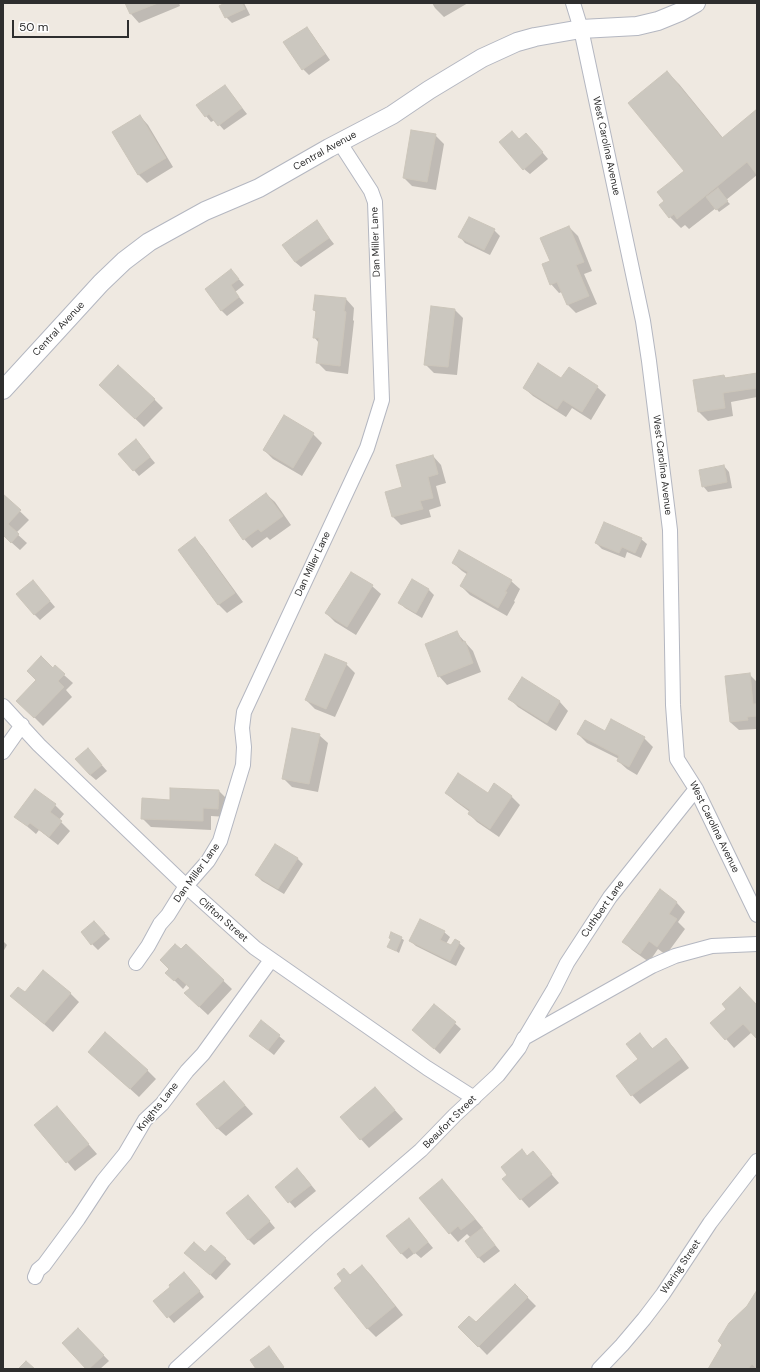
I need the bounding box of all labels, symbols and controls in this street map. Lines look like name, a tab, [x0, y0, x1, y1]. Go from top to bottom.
scale bar	[14, 12, 131, 38]
text: 50 m	[19, 19, 48, 35]
street label: West Carolina Avenue	[590, 95, 622, 197]
street label: Central Avenue	[291, 129, 359, 173]
street label: Dan Miller Lane	[369, 207, 383, 277]
street label: Central Avenue	[31, 299, 87, 359]
street label: West Carolina Avenue	[650, 414, 674, 516]
street label: Dan Miller Lane	[293, 530, 333, 598]
street label: West Carolina Avenue	[687, 779, 741, 875]
street label: Dan Miller Lane	[172, 841, 222, 905]
street label: Cuthbert Lane	[579, 878, 627, 940]
street label: Clifton Street	[196, 895, 250, 945]
street label: Knights Lane	[135, 1080, 181, 1134]
street label: Beaufort Street	[421, 1093, 479, 1151]
street label: Waring Street	[658, 1238, 704, 1296]

